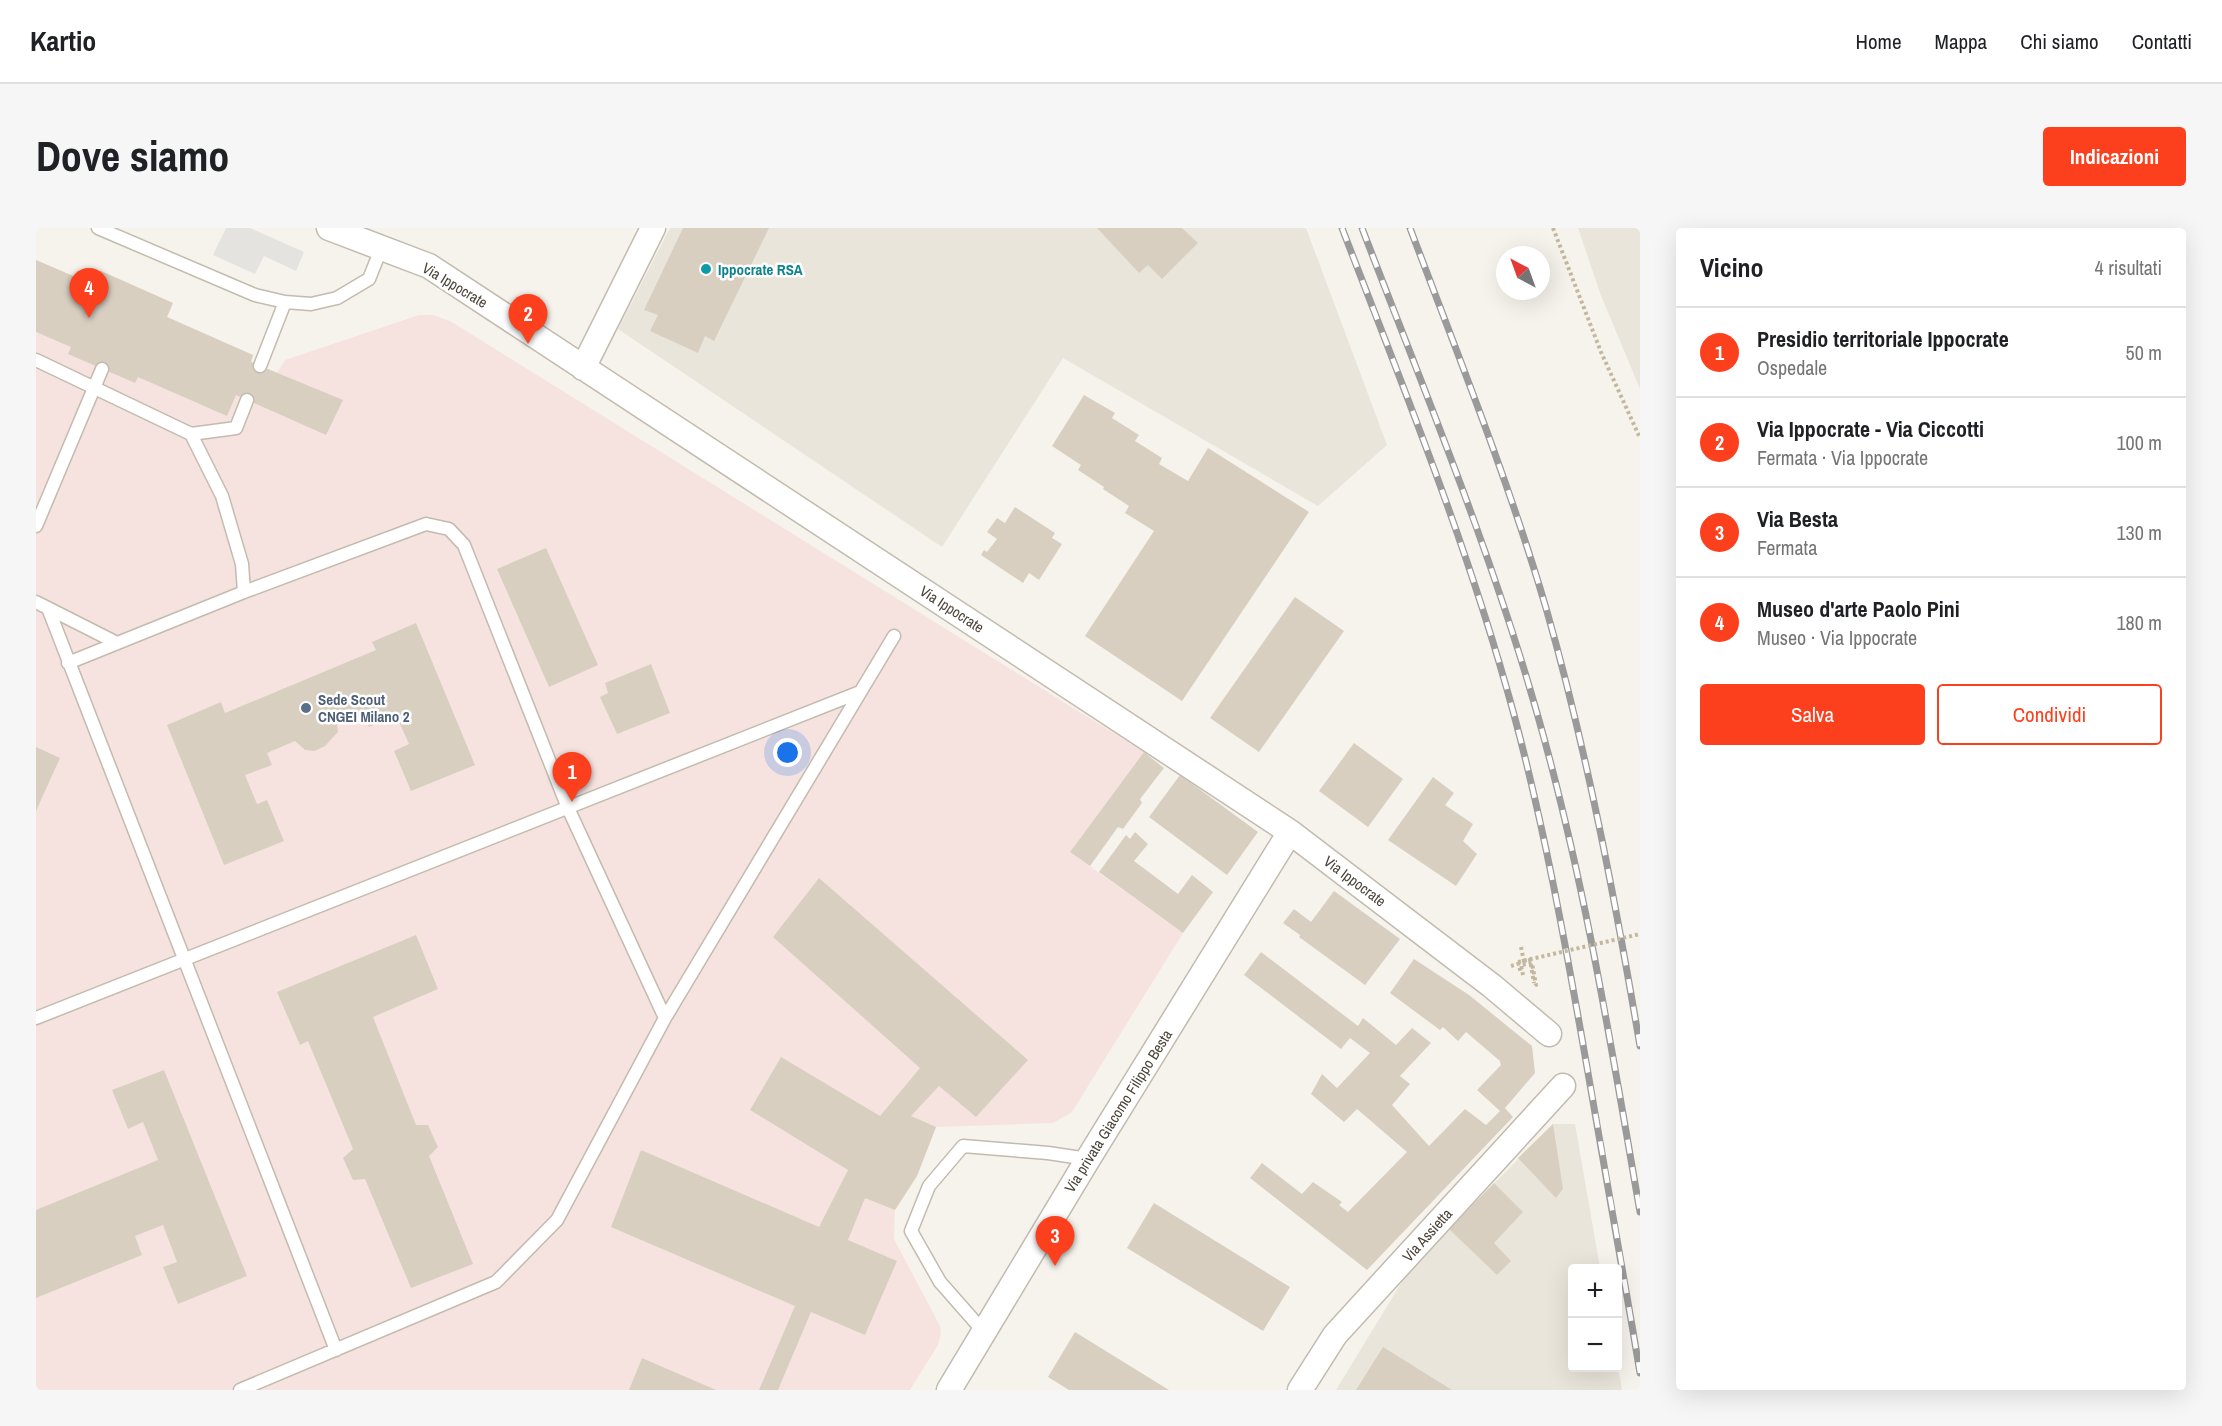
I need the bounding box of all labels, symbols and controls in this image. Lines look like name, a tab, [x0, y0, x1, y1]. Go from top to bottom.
text: Kartio	[30, 22, 96, 60]
text: Home	[1856, 27, 1902, 56]
text: Mappa	[1935, 27, 1987, 56]
text: Chi siamo	[2020, 27, 2099, 56]
text: Contatti	[2132, 27, 2192, 56]
button: Indicazioni	[2043, 127, 2186, 186]
text: Dove siamo	[36, 128, 229, 184]
north arrow	[1496, 246, 1550, 300]
text: Vicino	[1700, 250, 1764, 285]
text: 4 risultati	[2095, 254, 2162, 281]
street label: Via Ippocrate	[418, 257, 492, 313]
place label: Ippocrate RSA	[718, 259, 803, 280]
marker: Ippocrate RSA	[699, 262, 713, 276]
pin: 4	[70, 268, 108, 318]
pin: 2	[508, 294, 548, 344]
text: Presidio territoriale Ippocrate	[1757, 324, 2009, 354]
text: 1	[1715, 339, 1724, 366]
text: 50 m	[2126, 339, 2162, 366]
text: Ospedale	[1757, 354, 1827, 381]
text: Via Ippocrate - Via Ciccotti	[1757, 414, 1984, 444]
text: 2	[1715, 429, 1724, 456]
text: 100 m	[2116, 429, 2162, 456]
text: Fermata · Via Ippocrate	[1757, 444, 1928, 471]
text: Via Besta	[1757, 504, 1838, 534]
text: 3	[1715, 519, 1724, 546]
text: 130 m	[2116, 519, 2162, 546]
text: Fermata	[1757, 534, 1817, 561]
street label: Via Ippocrate	[916, 580, 988, 638]
text: Museo d'arte Paolo Pini	[1757, 594, 1960, 624]
text: 4	[1715, 609, 1724, 636]
text: 180 m	[2116, 609, 2162, 636]
text: Museo · Via Ippocrate	[1757, 624, 1917, 651]
button: Salva	[1700, 684, 1925, 745]
button: Condividi	[1937, 684, 2162, 745]
place label: Sede Scout CNGEI Milano 2	[318, 689, 410, 727]
marker: Sede Scout CNGEI Milano 2	[299, 701, 313, 715]
your location	[773, 738, 802, 767]
pin: 1	[552, 752, 592, 802]
street label: Via Ippocrate	[1320, 851, 1391, 911]
street label: Via privata Giacomo Filippo Besta	[1059, 1025, 1177, 1196]
street label: Via Assietta	[1397, 1204, 1457, 1266]
pin: 3	[1036, 1216, 1074, 1266]
map controls	[1568, 1264, 1622, 1372]
button: +	[1568, 1264, 1622, 1318]
button: −	[1568, 1318, 1622, 1372]

